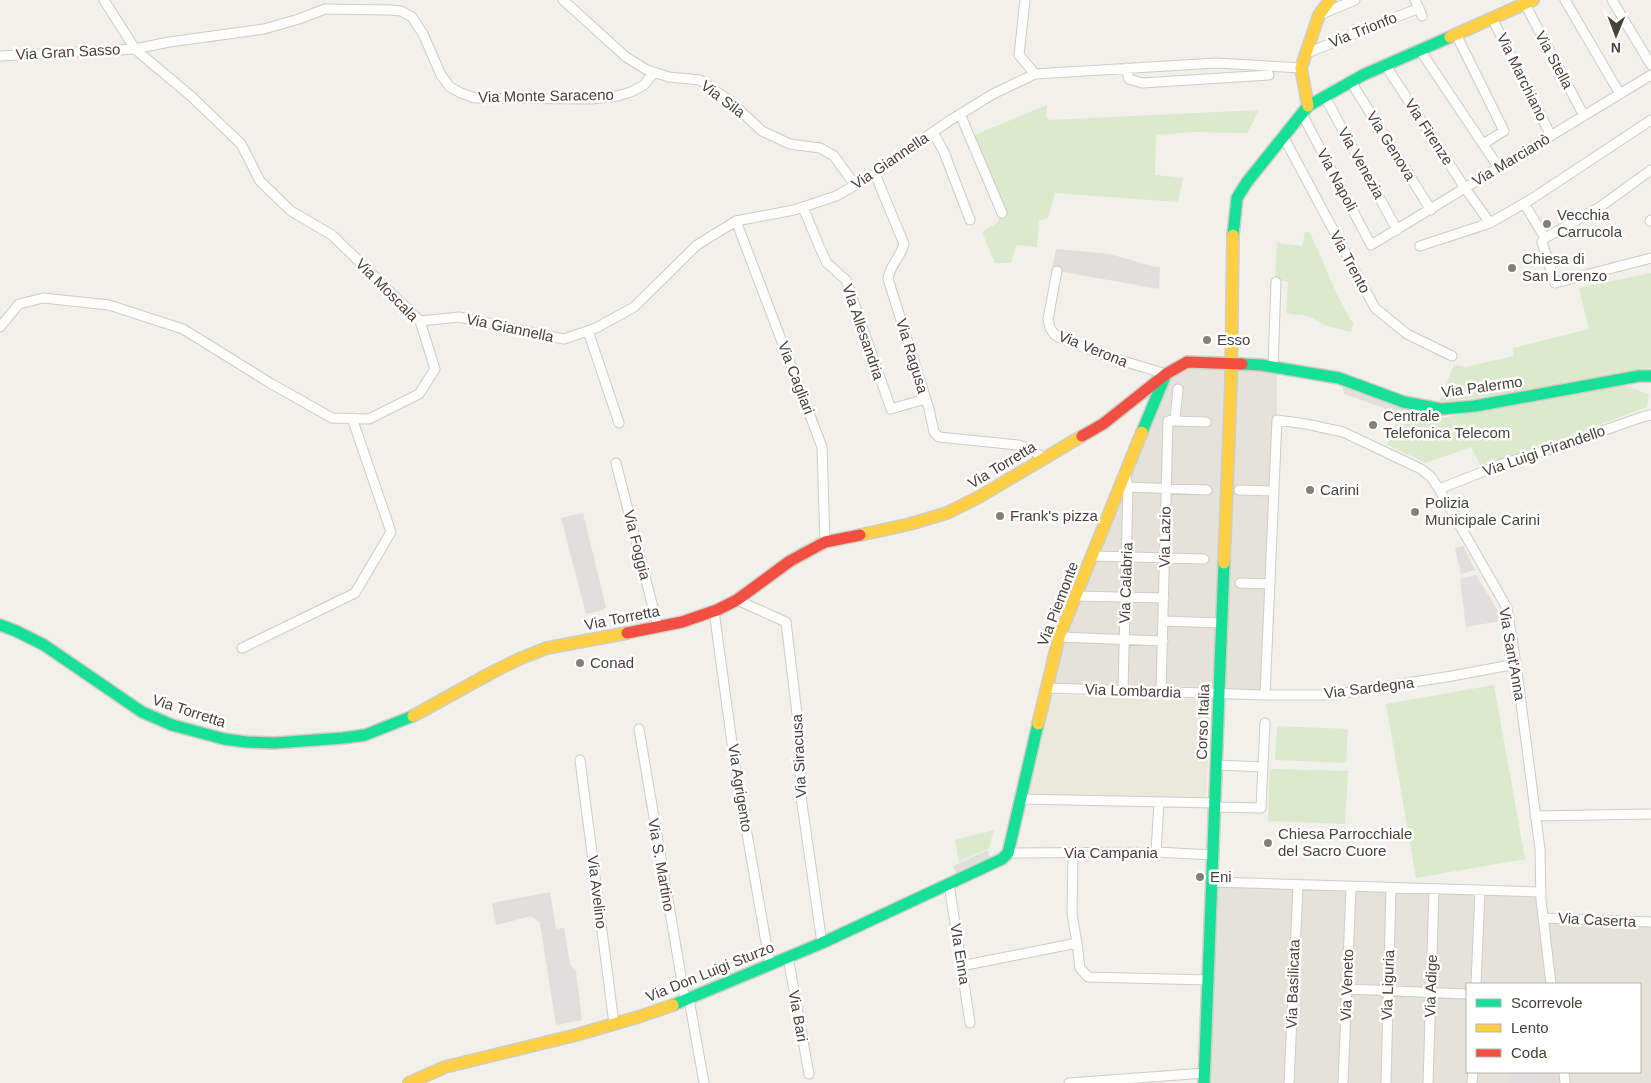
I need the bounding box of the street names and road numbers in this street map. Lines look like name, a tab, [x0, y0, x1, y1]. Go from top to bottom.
street label: Via Trionfo	[1327, 8, 1399, 51]
street label: Via Stella	[1532, 28, 1577, 92]
street label: Via Marchiano	[1494, 30, 1551, 123]
street label: Via Gran Sasso	[15, 40, 121, 63]
street label: Via Sila	[698, 77, 749, 121]
street label: Via Monte Saraceno	[478, 86, 614, 105]
street label: Via Firenze	[1402, 95, 1457, 168]
street label: Via Genova	[1364, 108, 1420, 184]
street label: Via Venezia	[1335, 124, 1388, 202]
street label: Via Giannella	[848, 128, 932, 193]
street label: Via Marcianò	[1469, 130, 1553, 189]
street label: Via Napoli	[1314, 146, 1361, 214]
street label: Via Trento	[1327, 228, 1374, 296]
street label: Via Moscala	[353, 255, 423, 325]
street label: VIa Allesandria	[839, 282, 888, 383]
street label: Via Giannella	[465, 310, 556, 345]
street label: Via Ragusa	[893, 316, 932, 396]
street label: Via Verona	[1056, 327, 1131, 370]
street label: Via Cagliari	[775, 339, 818, 417]
street label: Via Palermo	[1440, 372, 1523, 401]
street label: Via Luigi Pirandello	[1480, 422, 1607, 479]
street label: Via Torretta	[965, 437, 1039, 491]
street label: Via Lazio	[1155, 506, 1174, 568]
street label: Via Foggia	[621, 508, 655, 582]
street label: Via Calabria	[1116, 541, 1135, 624]
street label: Via Piemonte	[1034, 559, 1081, 648]
street label: Via Torretta	[583, 602, 662, 633]
street label: Via Sant'Anna	[1496, 606, 1529, 702]
street label: Via Sardegna	[1323, 673, 1416, 701]
street label: Via Lombardia	[1085, 680, 1182, 701]
street label: Corso Italia	[1193, 683, 1212, 760]
street label: Via Torretta	[150, 691, 229, 731]
street label: Via Siracusa	[788, 713, 809, 798]
street label: Via Agrigento	[725, 743, 756, 833]
street label: Via S. Martino	[645, 817, 678, 913]
street label: Via Campania	[1064, 844, 1159, 861]
street label: Via Avelino	[585, 854, 610, 930]
street label: Via Caserta	[1558, 909, 1637, 930]
street label: VIa Enna	[947, 922, 974, 986]
street label: Via Don Luigi Sturzo	[643, 938, 776, 1005]
street label: Via Basilicata	[1282, 938, 1303, 1029]
street label: Via Veneto	[1337, 949, 1356, 1021]
street label: Via Liguria	[1378, 949, 1397, 1021]
street label: Via Adige	[1421, 954, 1440, 1018]
street label: Via Bari	[786, 989, 811, 1043]

